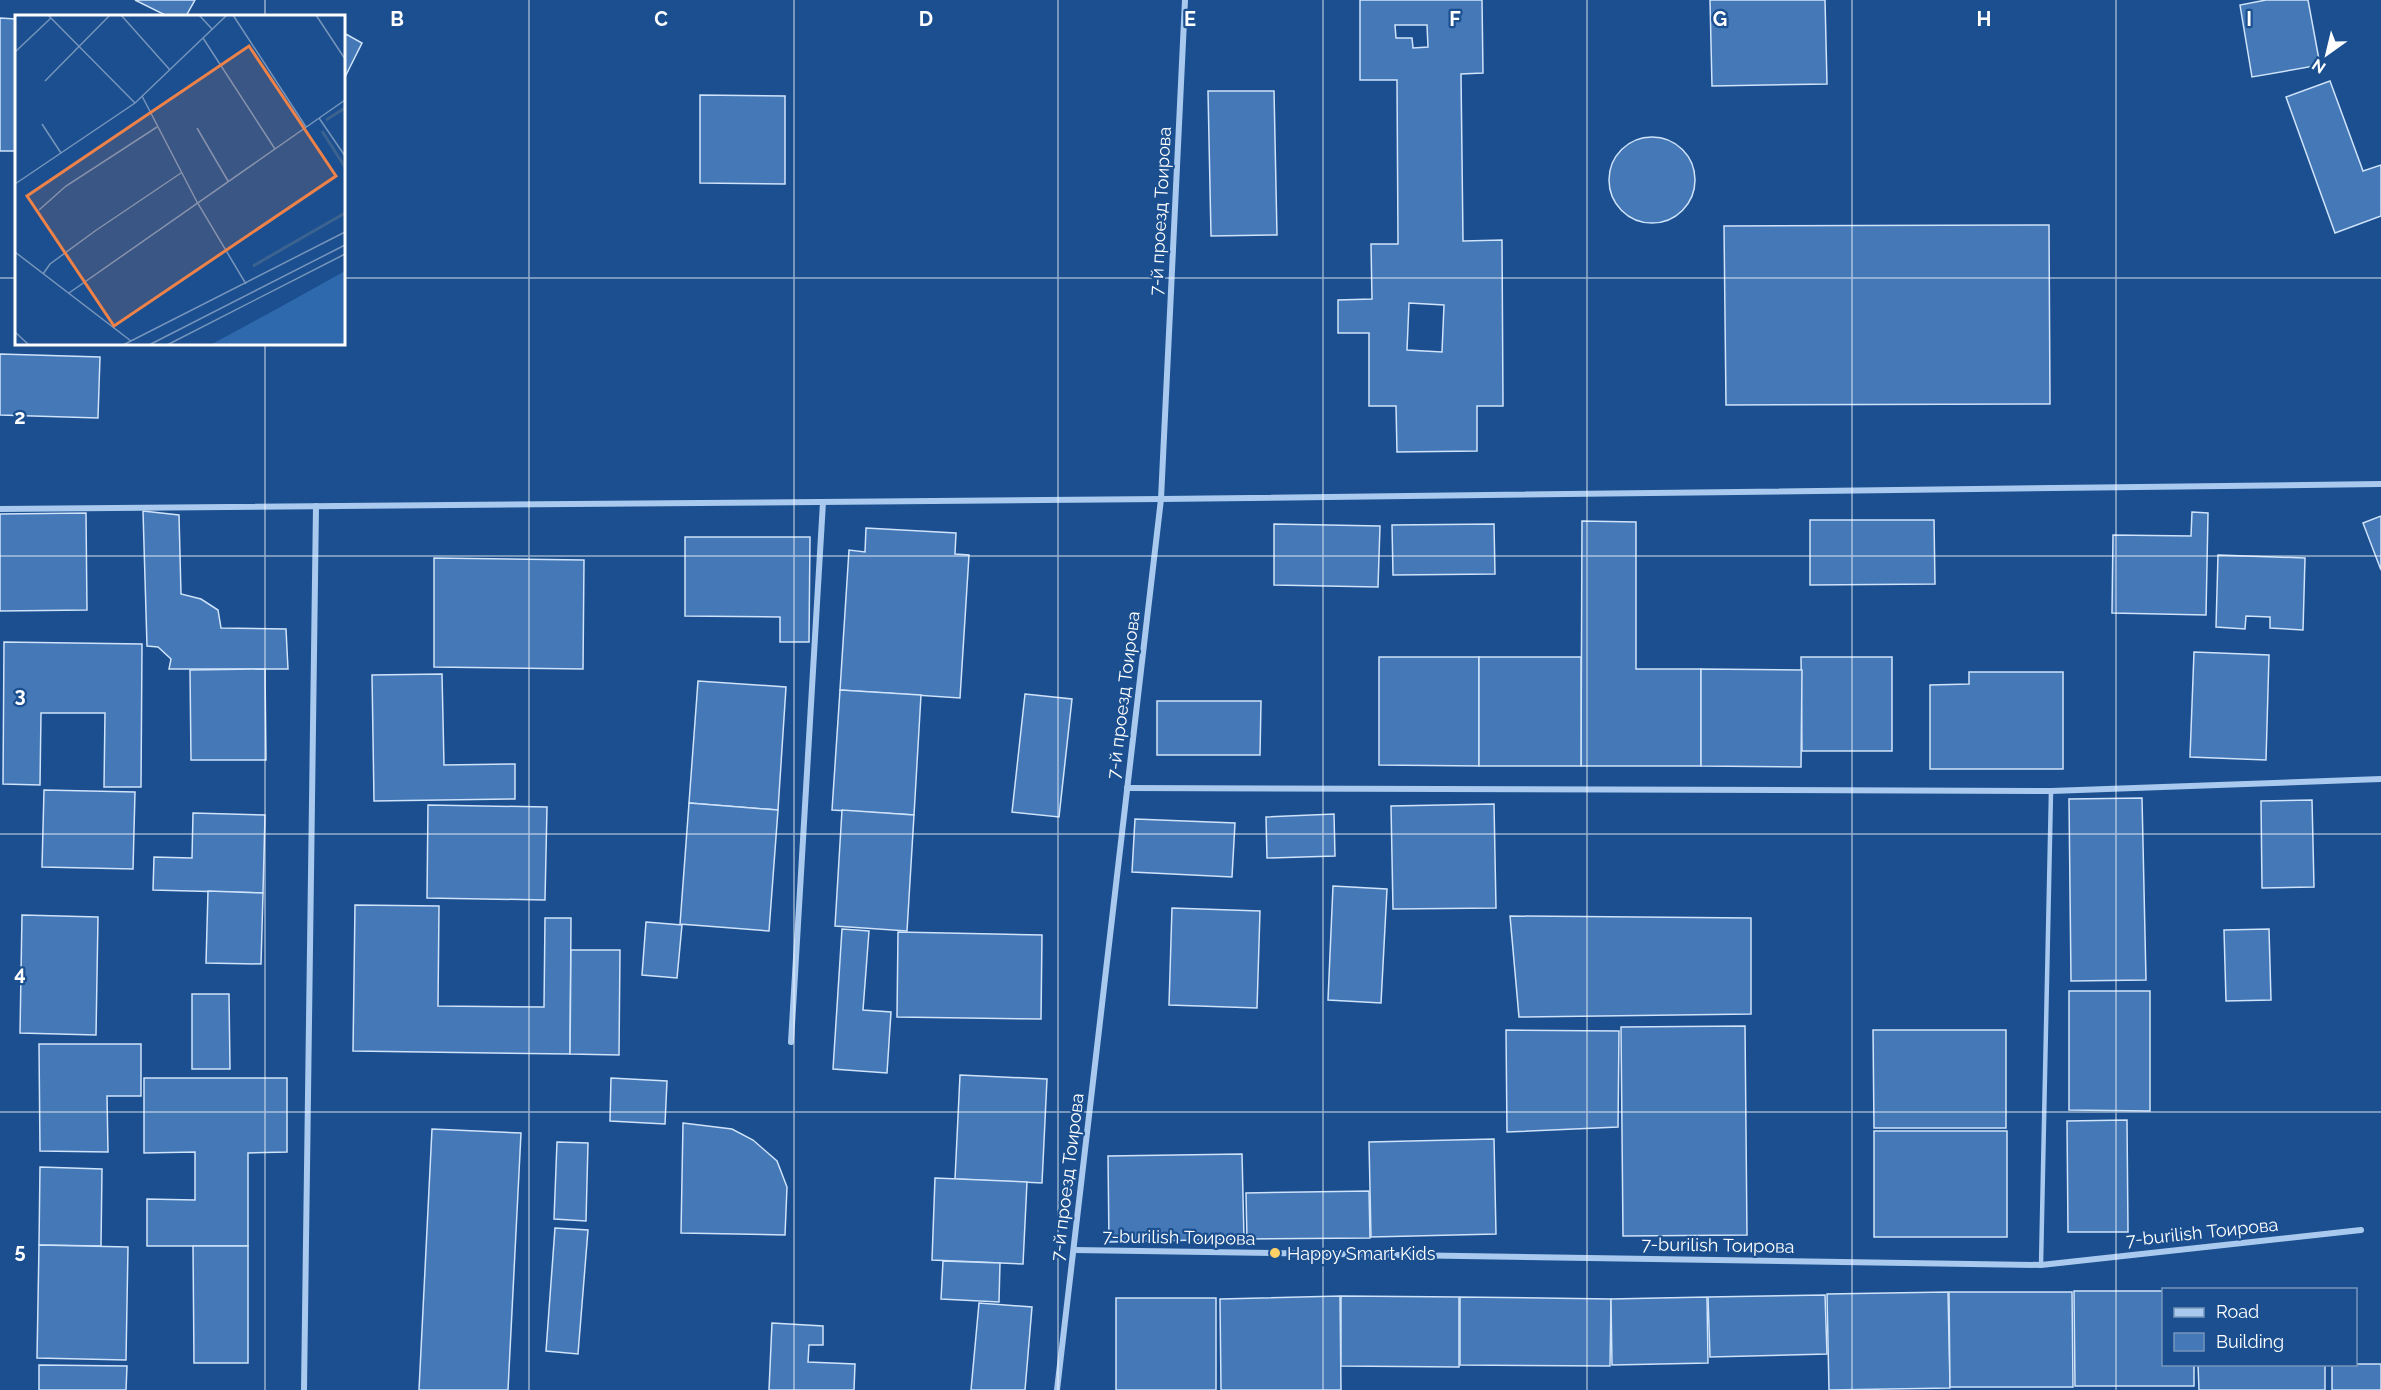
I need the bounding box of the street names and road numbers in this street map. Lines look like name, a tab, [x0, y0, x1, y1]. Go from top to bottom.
street label: 7-й проезд Тоирова	[1145, 126, 1175, 296]
street label: 7-й проезд Тоирова	[1102, 610, 1144, 780]
street label: 7-й проезд Тоирова	[1046, 1092, 1088, 1262]
street label: 7-burilish Тоирова	[2125, 1214, 2279, 1250]
street label: 7-burilish Тоирова	[1102, 1225, 1256, 1249]
street label: 7-burilish Тоирова	[1641, 1233, 1795, 1257]

